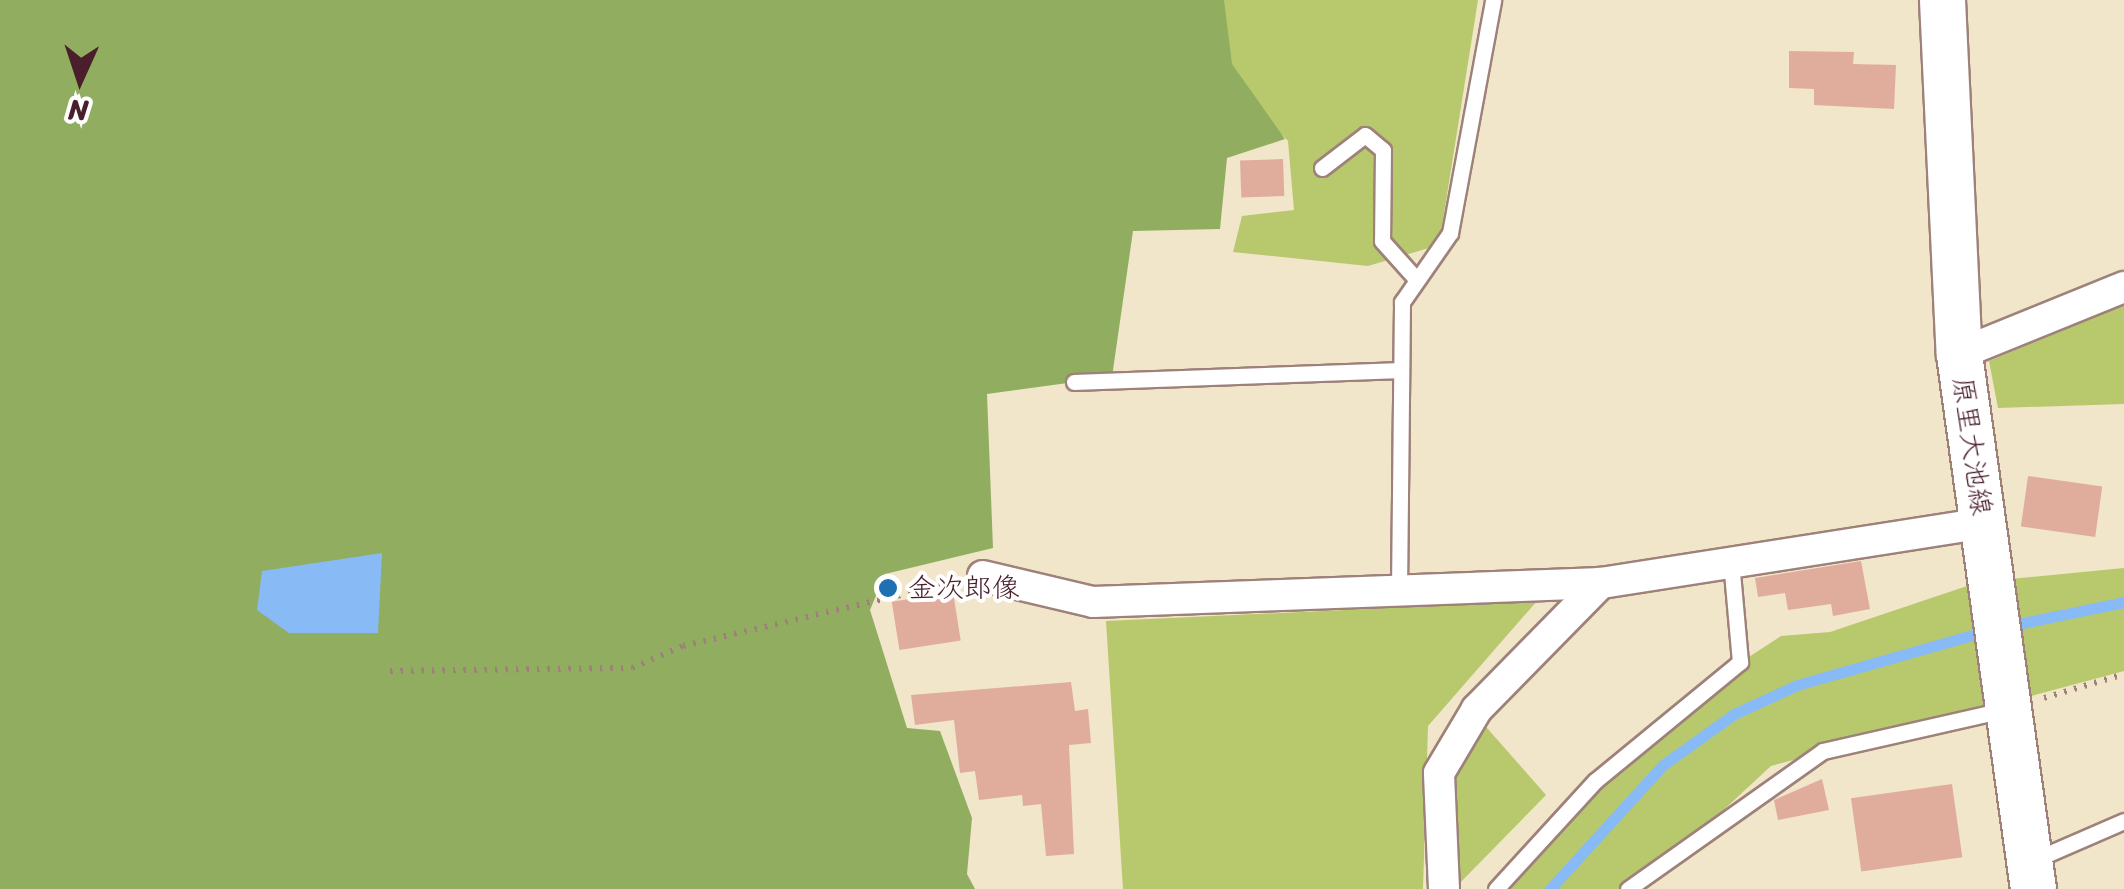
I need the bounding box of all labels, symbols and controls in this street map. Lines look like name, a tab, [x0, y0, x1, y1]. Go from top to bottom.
north arrow	[30, 30, 130, 130]
text: N	[67, 85, 89, 135]
street label: 原里大池線	[1946, 374, 1998, 518]
place label: 金次郎像	[908, 571, 1020, 605]
marker: 金次郎像	[877, 577, 899, 599]

